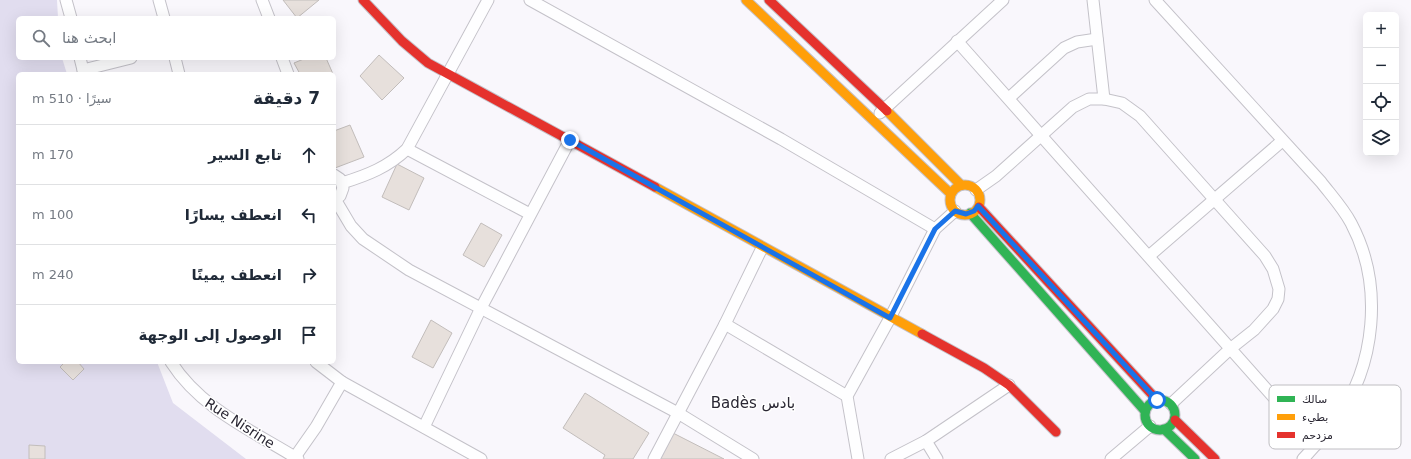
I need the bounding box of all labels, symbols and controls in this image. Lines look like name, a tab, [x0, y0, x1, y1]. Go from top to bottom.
map controls	[1363, 12, 1399, 156]
button: +	[1363, 12, 1399, 48]
search box	[16, 16, 336, 60]
icon: search	[30, 27, 52, 49]
text: ابحث هنا	[62, 29, 117, 47]
button: −	[1363, 48, 1399, 84]
button: locate	[1363, 84, 1399, 120]
text: 7 دقيقة	[253, 88, 320, 108]
text: سيرًا · 510 m	[32, 91, 112, 106]
button: layers	[1363, 120, 1399, 156]
route end	[561, 131, 579, 149]
icon: ahead	[298, 144, 320, 166]
text: تابع السير	[208, 146, 282, 164]
text: 170 m	[32, 147, 74, 162]
icon: left	[298, 204, 320, 226]
text: انعطف يسارًا	[185, 206, 282, 224]
text: 100 m	[32, 207, 74, 222]
icon: right	[298, 264, 320, 286]
text: انعطف يمينًا	[191, 266, 282, 284]
text: 240 m	[32, 267, 74, 282]
icon: arrive	[298, 324, 320, 346]
text: الوصول إلى الوجهة	[139, 326, 282, 344]
legend	[1269, 385, 1401, 449]
route start	[1148, 391, 1166, 409]
text: سالك	[1302, 393, 1327, 406]
district label: Badès بادس	[711, 394, 795, 412]
street label: Rue Nisrine	[202, 395, 278, 451]
text: بطيء	[1302, 411, 1328, 424]
text: مزدحم	[1302, 429, 1333, 442]

